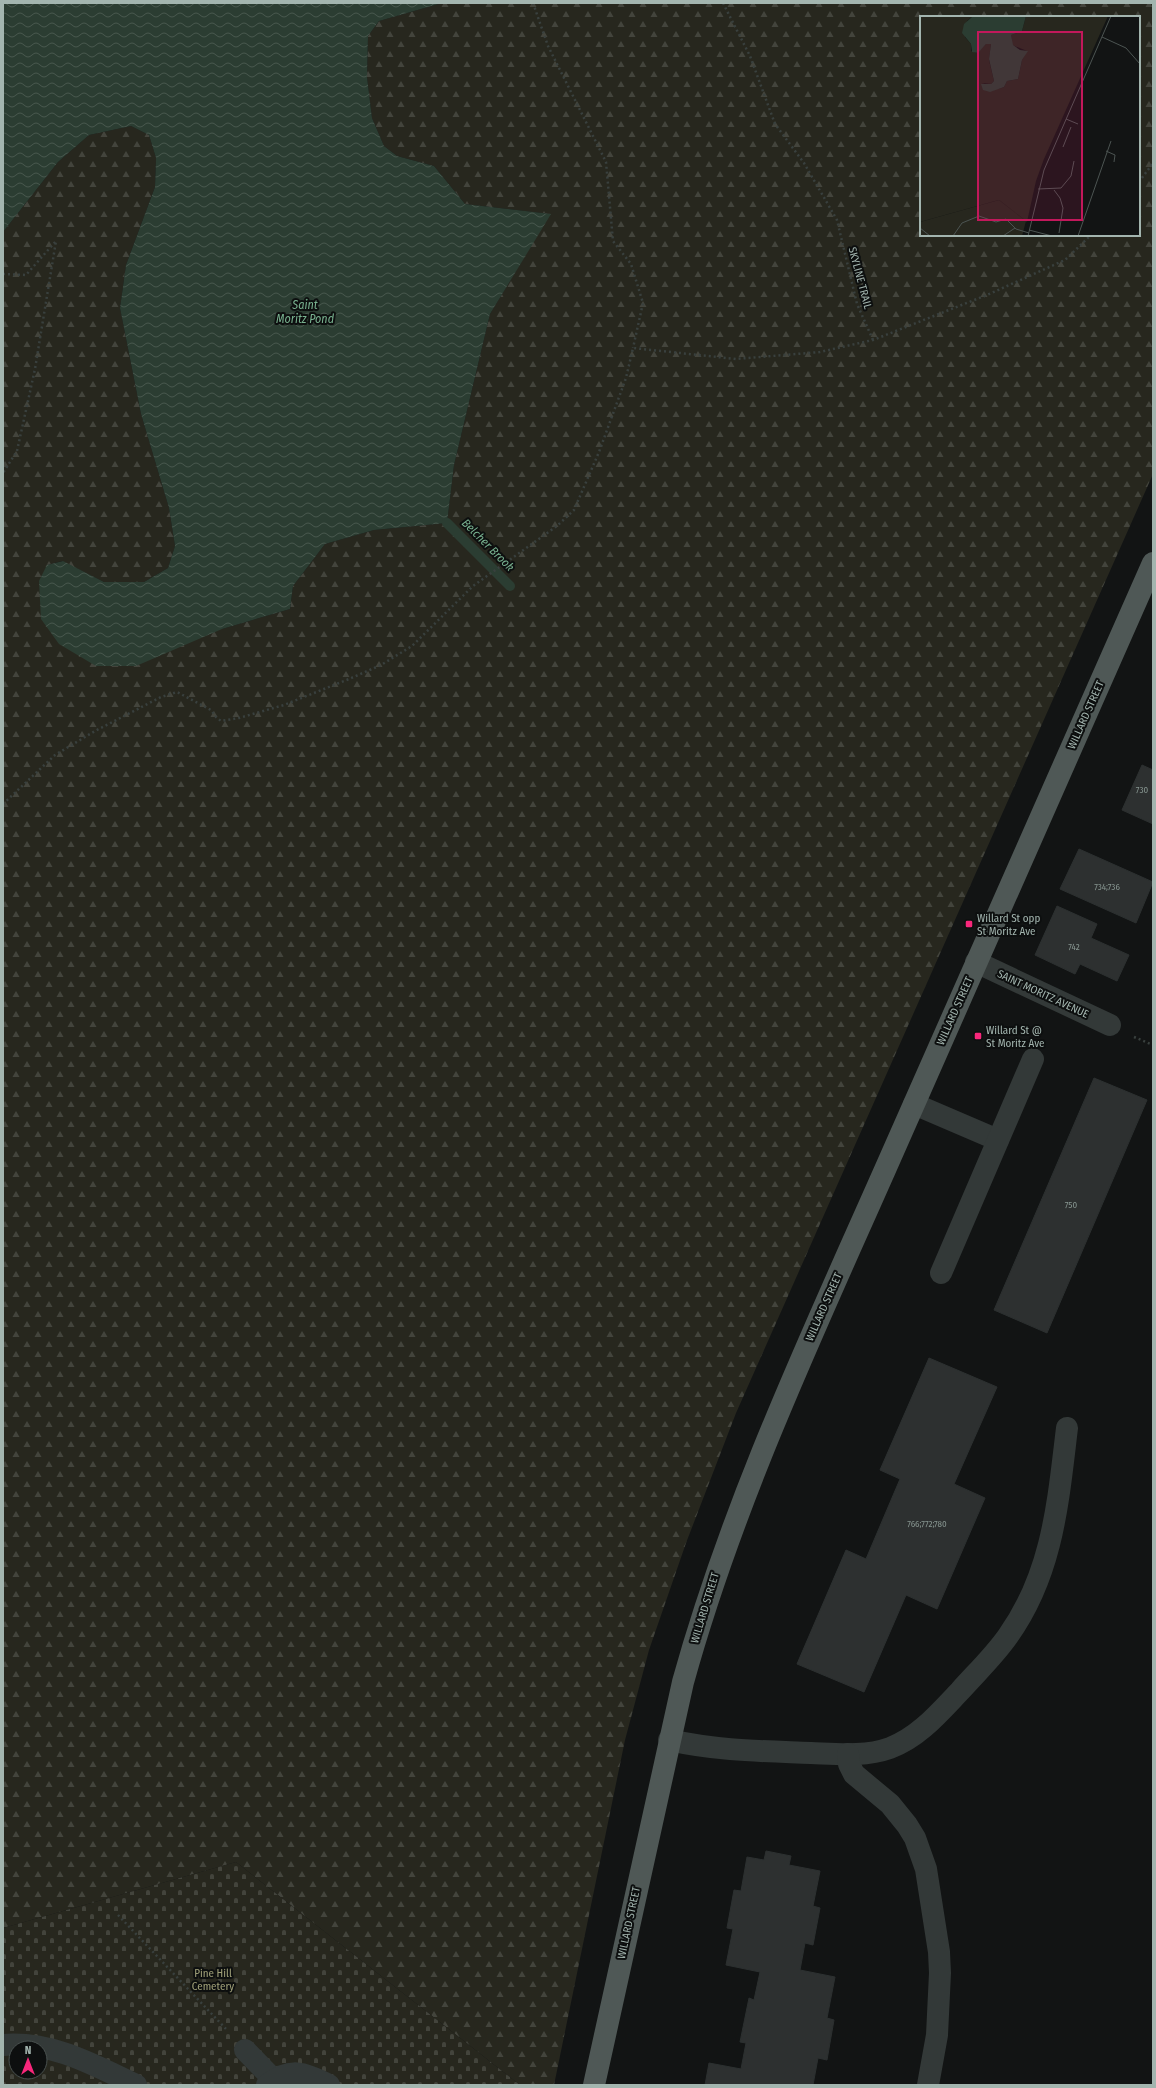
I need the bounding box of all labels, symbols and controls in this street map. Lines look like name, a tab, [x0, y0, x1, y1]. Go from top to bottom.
inset map	[920, 16, 1140, 236]
street label: SKYLINE TRAIL	[845, 246, 875, 310]
water label: Saint Moritz Pond	[276, 298, 335, 326]
water label: Belcher Brook	[459, 516, 517, 574]
street label: WILLARD STREET	[1065, 678, 1107, 751]
house number: 730	[1136, 785, 1148, 795]
house number: 734;736	[1094, 882, 1120, 892]
place label: Willard St opp St Moritz Ave	[977, 912, 1040, 938]
marker: Willard St opp St Moritz Ave	[964, 919, 974, 929]
house number: 742	[1068, 942, 1080, 952]
street label: SAINT MORITZ AVENUE	[995, 967, 1091, 1021]
street label: WILLARD STREET	[934, 974, 976, 1047]
place label: Willard St @ St Moritz Ave	[986, 1024, 1044, 1050]
marker: Willard St @ St Moritz Ave	[973, 1031, 983, 1041]
house number: 750	[1065, 1200, 1077, 1210]
street label: WILLARD STREET	[803, 1270, 845, 1343]
house number: 766;772;780	[907, 1519, 947, 1529]
street label: WILLARD STREET	[688, 1570, 722, 1645]
street label: WILLARD STREET	[615, 1885, 643, 1960]
park label: Pine Hill Cemetery	[192, 1967, 234, 1993]
north arrow	[8, 2040, 48, 2080]
text: N	[25, 2044, 31, 2057]

